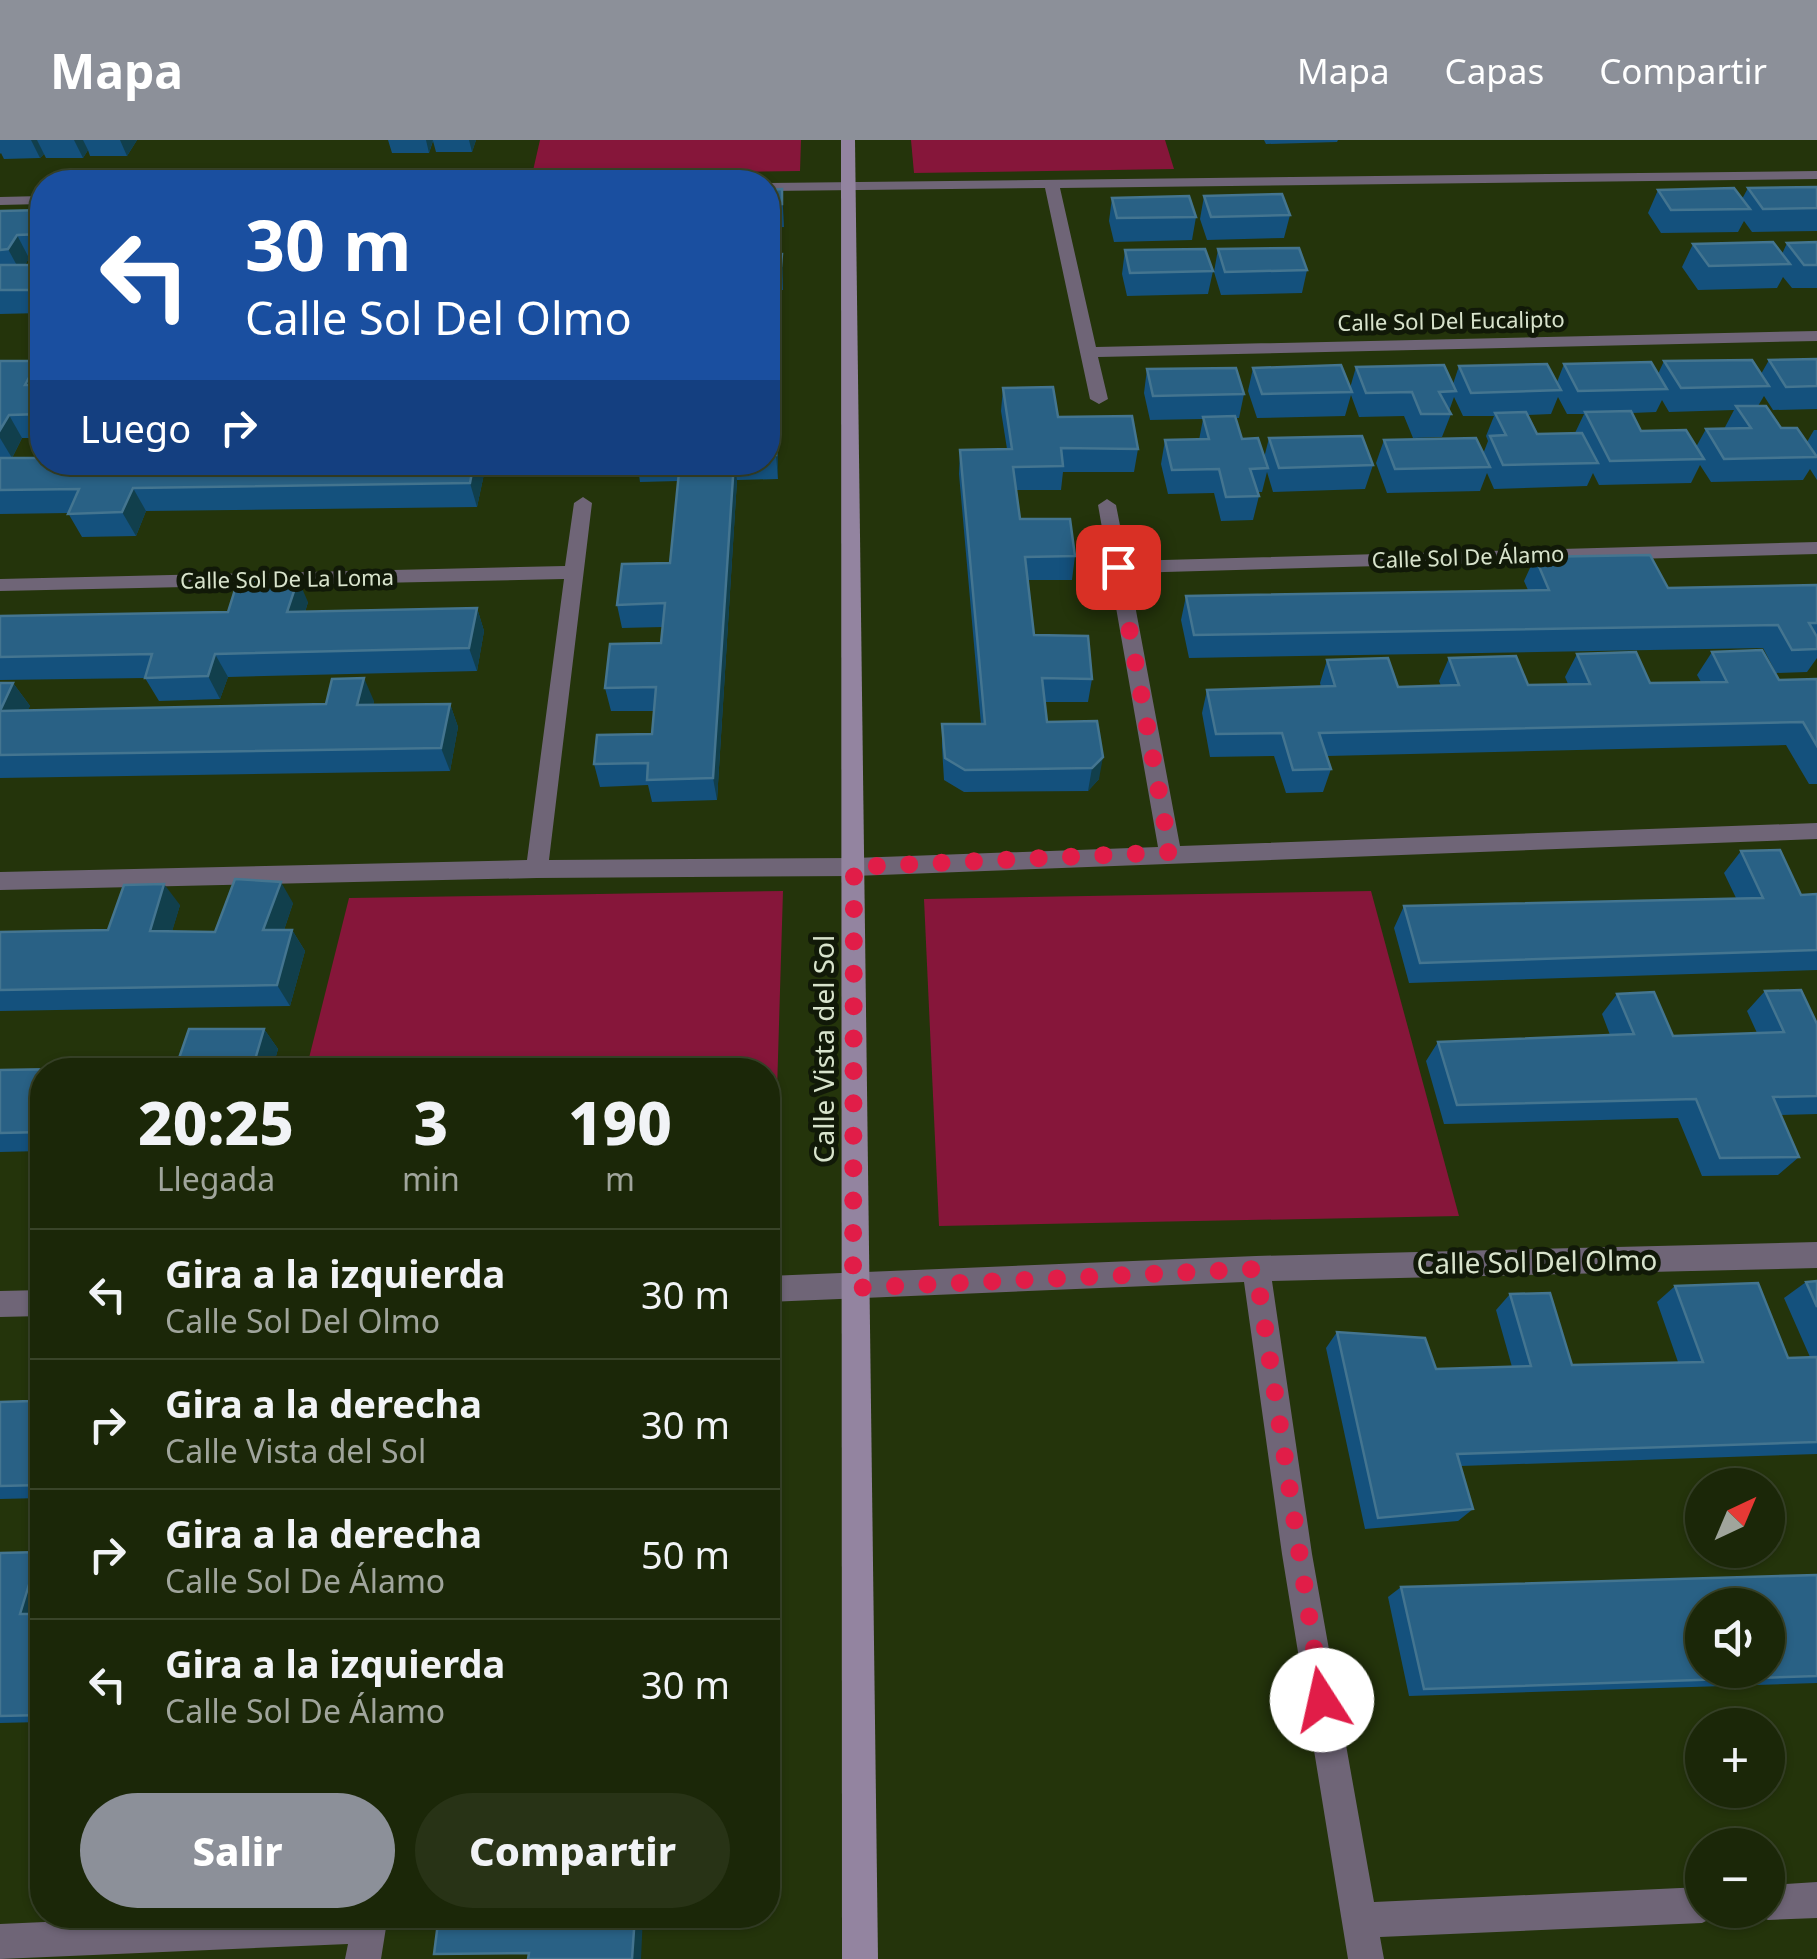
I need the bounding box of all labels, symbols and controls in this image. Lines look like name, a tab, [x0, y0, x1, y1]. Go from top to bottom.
text: Mapa	[50, 38, 183, 103]
text: Mapa	[1297, 47, 1390, 94]
text: Capas	[1445, 47, 1544, 94]
text: Compartir	[1599, 47, 1767, 94]
text: 30 m	[245, 196, 412, 292]
icon: left	[80, 210, 210, 340]
text: Calle Sol Del Olmo	[245, 287, 632, 348]
street label: Calle Sol Del Eucalipto	[1337, 303, 1565, 337]
icon: right	[211, 400, 266, 455]
text: Luego	[80, 402, 191, 454]
pin	[1076, 525, 1161, 610]
street label: Calle Sol De Álamo	[1371, 538, 1565, 574]
icon: arrive	[1091, 540, 1146, 595]
street label: Calle Sol De La Loma	[180, 561, 394, 595]
street label: Calle Vista del Sol	[804, 935, 842, 1163]
text: 20:25	[138, 1081, 294, 1163]
text: 3	[414, 1081, 448, 1163]
text: 190	[568, 1081, 672, 1163]
text: Llegada	[157, 1157, 275, 1200]
text: min	[402, 1157, 460, 1200]
text: m	[605, 1157, 635, 1200]
street label: Calle Sol Del Olmo	[1416, 1240, 1658, 1282]
text: Gira a la izquierda	[165, 1247, 505, 1299]
icon: left	[80, 1267, 135, 1322]
text: 30 m	[641, 1268, 730, 1320]
text: Calle Sol Del Olmo	[165, 1299, 440, 1342]
text: Gira a la derecha	[165, 1377, 482, 1429]
icon: right	[80, 1397, 135, 1452]
text: 30 m	[641, 1398, 730, 1450]
text: Calle Vista del Sol	[165, 1429, 426, 1472]
north arrow	[1685, 1468, 1785, 1568]
map controls	[1685, 1468, 1785, 1928]
text: Gira a la derecha	[165, 1507, 482, 1559]
icon: right	[80, 1527, 135, 1582]
text: 50 m	[641, 1528, 730, 1580]
text: Calle Sol De Álamo	[165, 1559, 445, 1602]
button: sound	[1685, 1588, 1785, 1688]
text: Gira a la izquierda	[165, 1637, 505, 1689]
position arrow	[1270, 1648, 1374, 1752]
icon: left	[80, 1657, 135, 1712]
text: 30 m	[641, 1658, 730, 1710]
text: Calle Sol De Álamo	[165, 1689, 445, 1732]
button: +	[1685, 1708, 1785, 1808]
button: Salir	[80, 1793, 395, 1908]
button: Compartir	[415, 1793, 730, 1908]
button: −	[1685, 1828, 1785, 1928]

